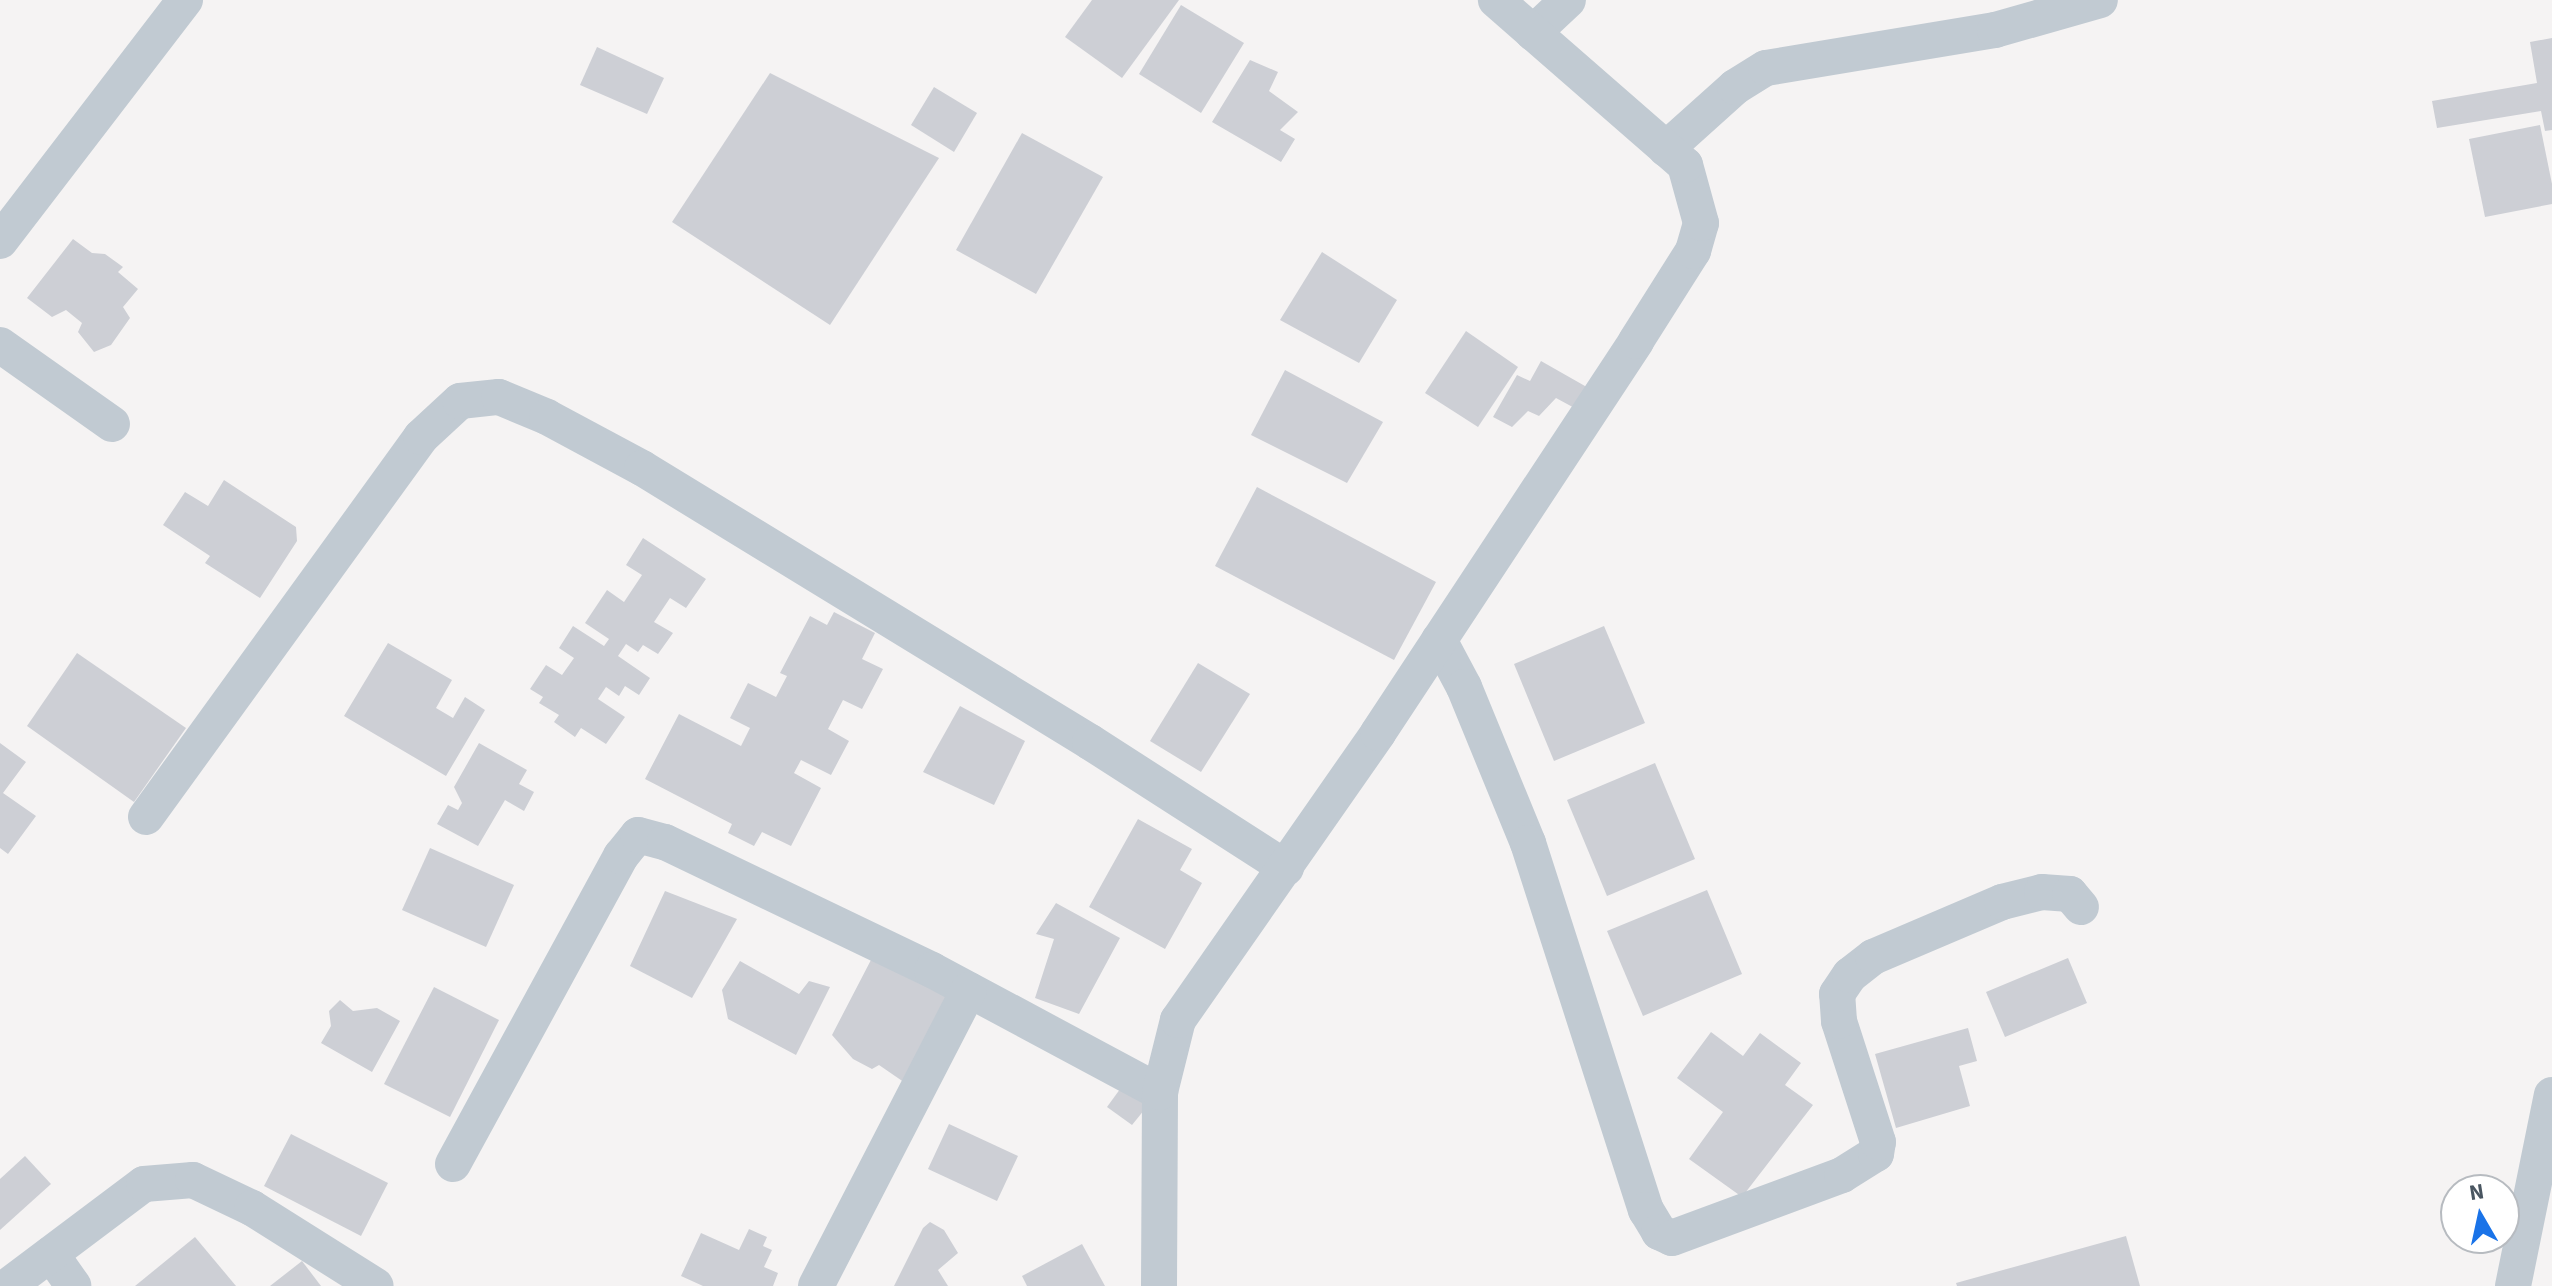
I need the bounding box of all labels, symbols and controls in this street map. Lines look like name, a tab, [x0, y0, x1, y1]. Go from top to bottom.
north arrow	[2440, 1174, 2520, 1254]
text: N	[2467, 1175, 2486, 1209]

